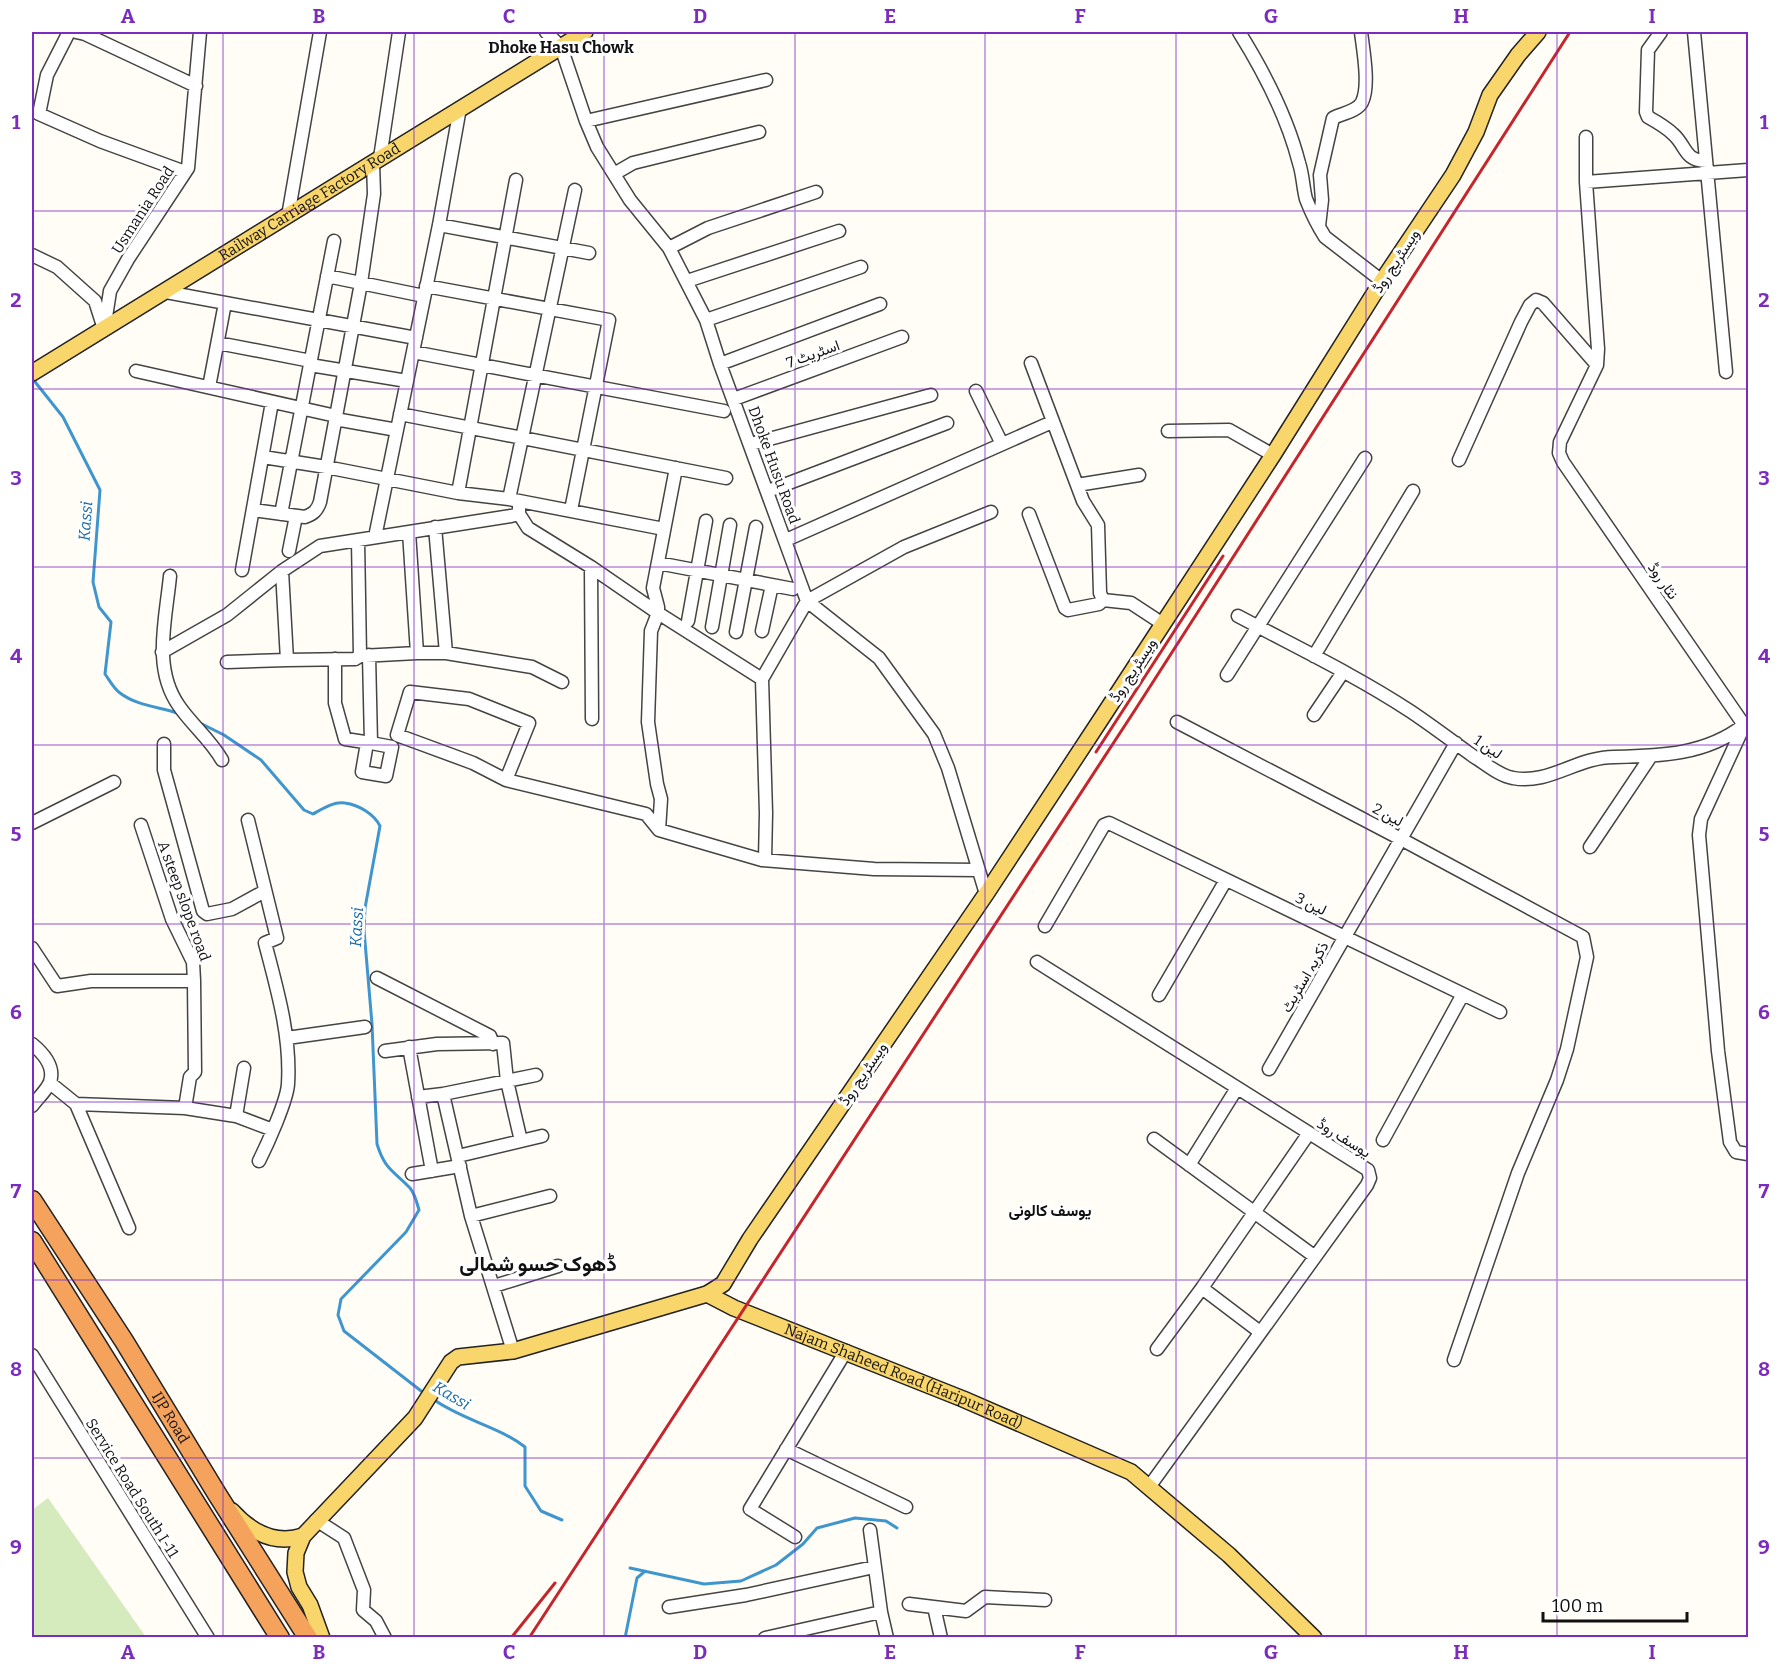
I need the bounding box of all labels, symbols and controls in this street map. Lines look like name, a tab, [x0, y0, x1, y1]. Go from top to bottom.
text: A	[121, 4, 136, 28]
text: B	[313, 4, 326, 28]
text: C	[503, 4, 515, 28]
text: D	[693, 4, 707, 28]
text: E	[884, 4, 896, 28]
text: F	[1074, 4, 1086, 28]
text: G	[1264, 4, 1278, 28]
text: H	[1453, 4, 1469, 28]
text: I	[1648, 4, 1656, 28]
district label: Dhoke Hasu Chowk	[488, 38, 634, 57]
text: 1	[12, 110, 21, 134]
text: 1	[1760, 110, 1769, 134]
street label: Railway Carriage Factory Road	[215, 139, 404, 265]
street label: Usmania Road	[108, 163, 178, 257]
street label: ویسٹریج روڈ	[1369, 226, 1425, 297]
text: 2	[10, 288, 22, 312]
text: 2	[1758, 288, 1770, 312]
street label: اسٹریٹ 7	[784, 336, 842, 372]
street label: Dhoke Husu Road	[744, 404, 804, 526]
text: 3	[10, 466, 22, 490]
text: 3	[1758, 466, 1770, 490]
water label: Kassi	[75, 500, 96, 542]
street label: نثار روڈ	[1644, 559, 1682, 603]
street label: ویسٹریج روڈ	[1106, 635, 1162, 706]
text: 4	[10, 644, 22, 668]
text: 4	[1758, 644, 1770, 668]
street label: لین 1	[1470, 731, 1506, 764]
street label: لین 2	[1369, 799, 1406, 831]
text: 5	[11, 822, 22, 846]
text: 5	[1759, 822, 1770, 846]
street label: A steep slope road	[154, 838, 214, 964]
street label: لین 3	[1292, 889, 1330, 920]
water label: Kassi	[346, 906, 367, 947]
street label: ذکریہ اسٹریٹ	[1277, 938, 1333, 1016]
text: 6	[10, 1000, 22, 1024]
text: 6	[1758, 1000, 1770, 1024]
street label: ویسٹریج روڈ	[835, 1039, 892, 1110]
street label: یوسف روڈ	[1314, 1115, 1374, 1161]
text: 7	[11, 1179, 22, 1203]
text: 7	[1759, 1179, 1770, 1203]
district label: یوسف کالونی	[1009, 1201, 1091, 1221]
district label: ڈھوک حسو شمالی	[459, 1251, 617, 1277]
street label: Najam Shaheed Road (Haripur Road)	[782, 1320, 1025, 1433]
text: 8	[10, 1357, 22, 1381]
text: 8	[1758, 1357, 1770, 1381]
water label: Kassi	[430, 1377, 474, 1414]
street label: IJP Road	[148, 1388, 193, 1447]
street label: Service Road South I-11	[82, 1415, 182, 1561]
text: 9	[10, 1535, 22, 1559]
text: 9	[1758, 1535, 1770, 1559]
scale bar	[1543, 1585, 1687, 1623]
text: 100 m	[1552, 1595, 1603, 1617]
text: A	[121, 1640, 136, 1664]
text: B	[313, 1640, 326, 1664]
text: C	[503, 1640, 515, 1664]
text: D	[693, 1640, 707, 1664]
text: E	[884, 1640, 896, 1664]
text: F	[1074, 1640, 1086, 1664]
text: G	[1264, 1640, 1278, 1664]
text: H	[1453, 1640, 1469, 1664]
text: I	[1648, 1640, 1656, 1664]

